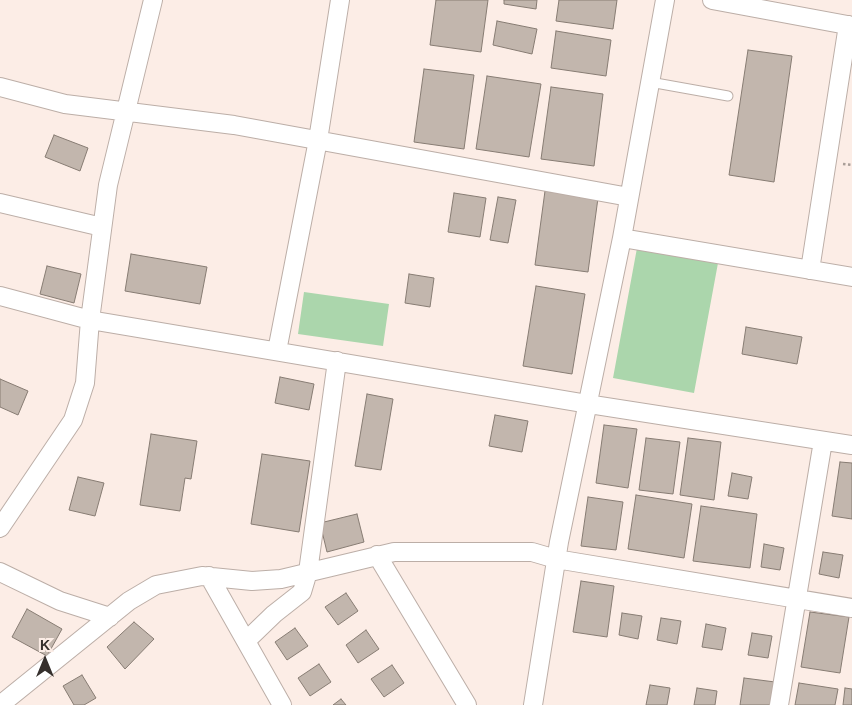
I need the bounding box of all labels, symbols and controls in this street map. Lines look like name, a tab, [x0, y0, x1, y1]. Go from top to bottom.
north arrow	[20, 635, 70, 685]
text: K	[40, 637, 50, 653]

